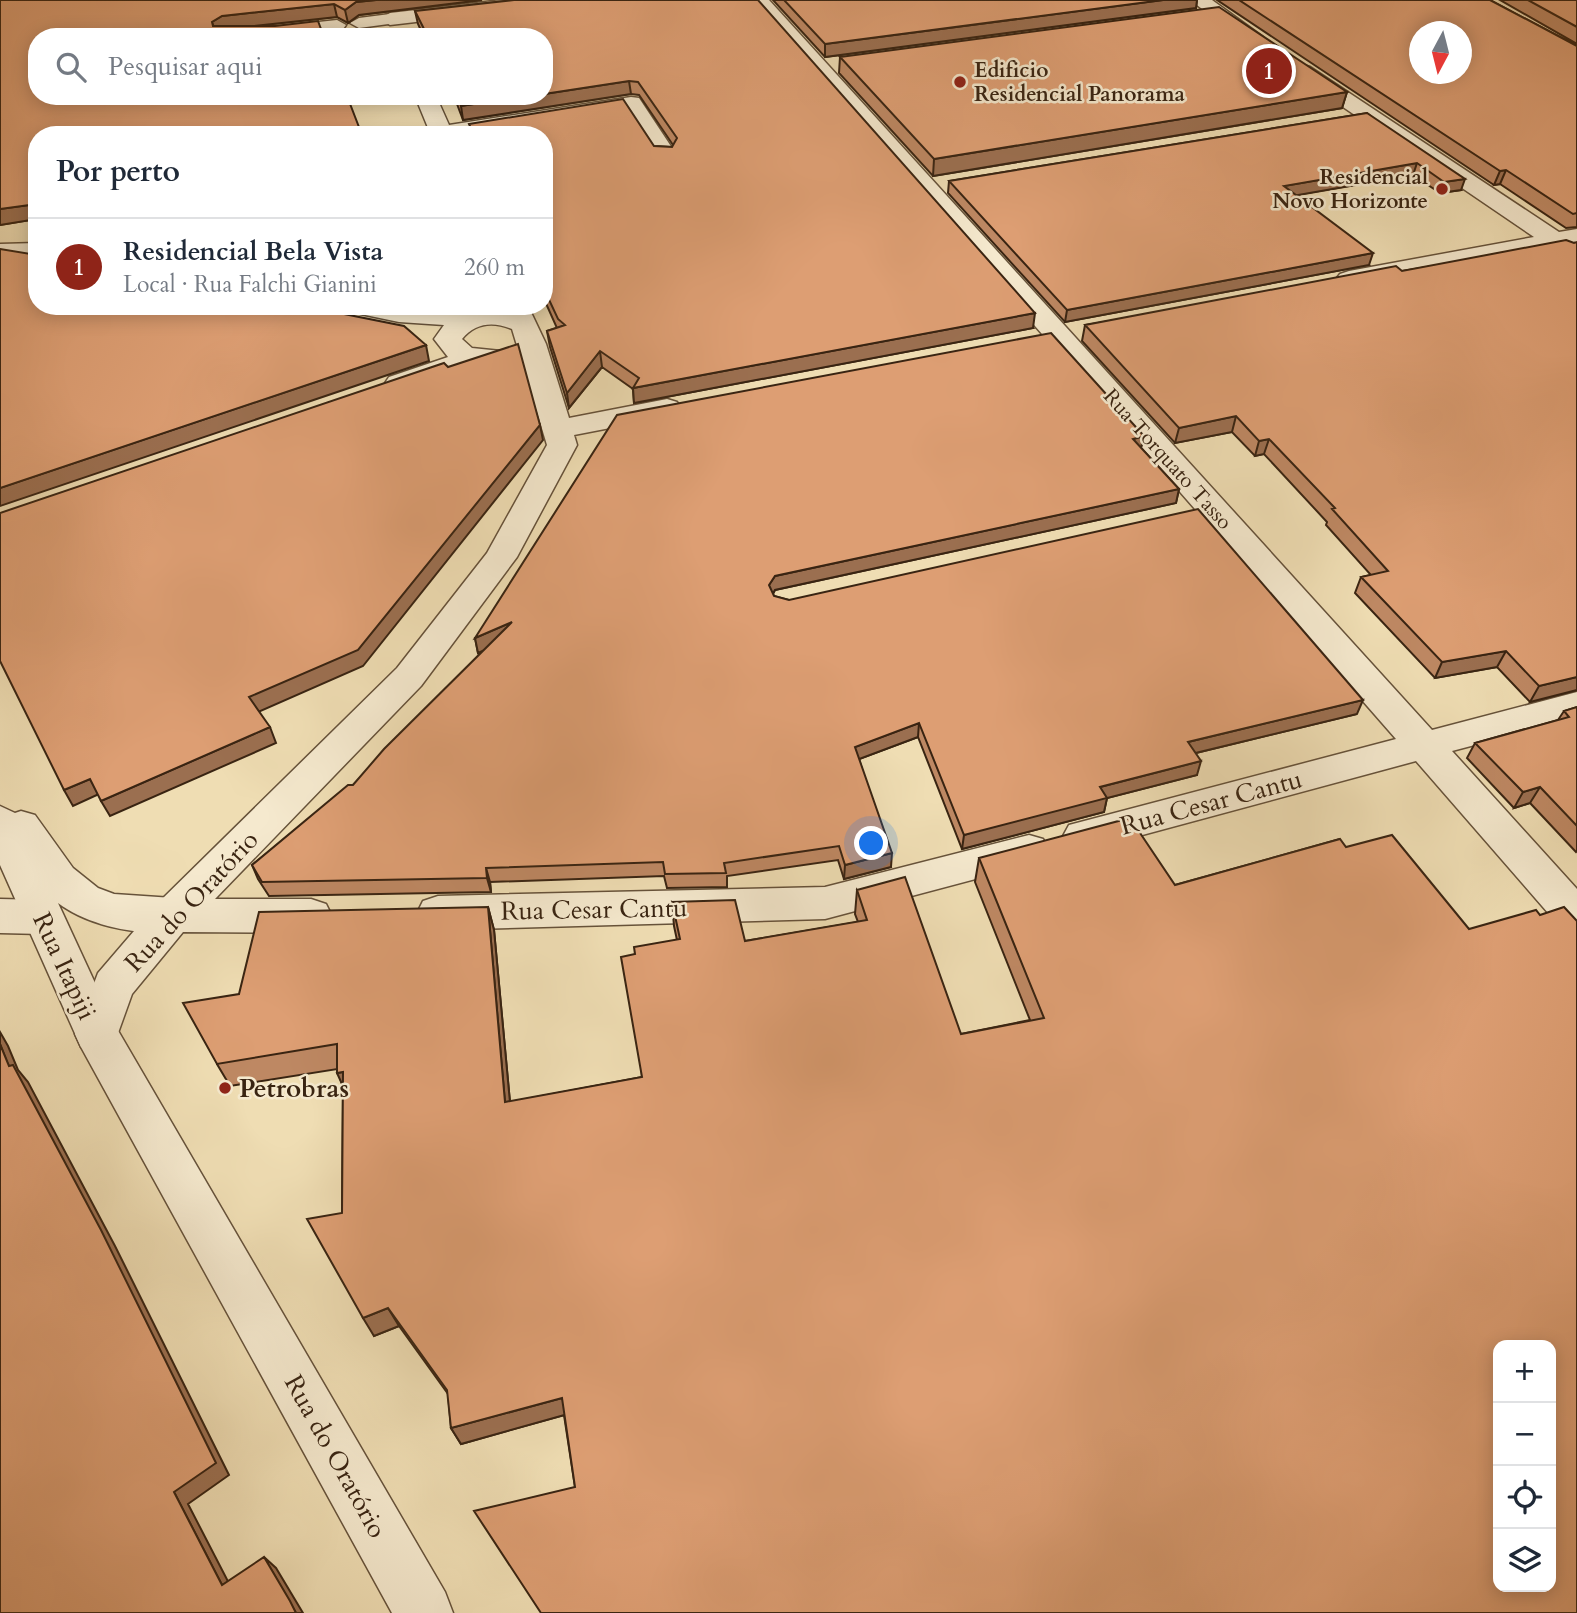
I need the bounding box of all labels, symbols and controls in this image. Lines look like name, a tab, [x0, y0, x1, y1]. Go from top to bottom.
north arrow	[1409, 21, 1472, 84]
search box	[28, 28, 553, 105]
pin: 1	[1246, 45, 1292, 97]
icon: search	[52, 48, 90, 86]
text: Pesquisar aqui	[108, 49, 263, 84]
place label: Edificio Residencial Panorama	[974, 56, 1186, 109]
marker: Edificio Residencial Panorama	[952, 74, 968, 90]
text: Por perto	[56, 151, 180, 192]
place label: Residencial Novo Horizonte	[1272, 163, 1428, 216]
marker: Residencial Novo Horizonte	[1434, 181, 1450, 197]
text: Residencial Bela Vista	[123, 234, 383, 269]
text: 1	[73, 252, 85, 283]
text: 260 m	[464, 252, 525, 283]
text: Local · Rua Falchi Gianini	[123, 269, 377, 300]
street label: Rua Torquato Tasso	[1096, 383, 1239, 536]
street label: Rua Cesar Cantu	[1116, 761, 1306, 844]
street label: Rua do Oratório	[117, 823, 266, 980]
your location	[854, 826, 888, 860]
street label: Rua Cesar Cantu	[500, 890, 688, 929]
street label: Rua Itapiji	[24, 907, 105, 1026]
place label: Petrobras	[239, 1071, 349, 1106]
marker: Petrobras	[217, 1080, 233, 1096]
map controls	[1493, 1340, 1556, 1592]
button: +	[1493, 1340, 1556, 1403]
street label: Rua do Oratório	[276, 1368, 395, 1544]
button: −	[1493, 1403, 1556, 1466]
button: locate	[1493, 1466, 1556, 1529]
button: layers	[1493, 1529, 1556, 1592]

